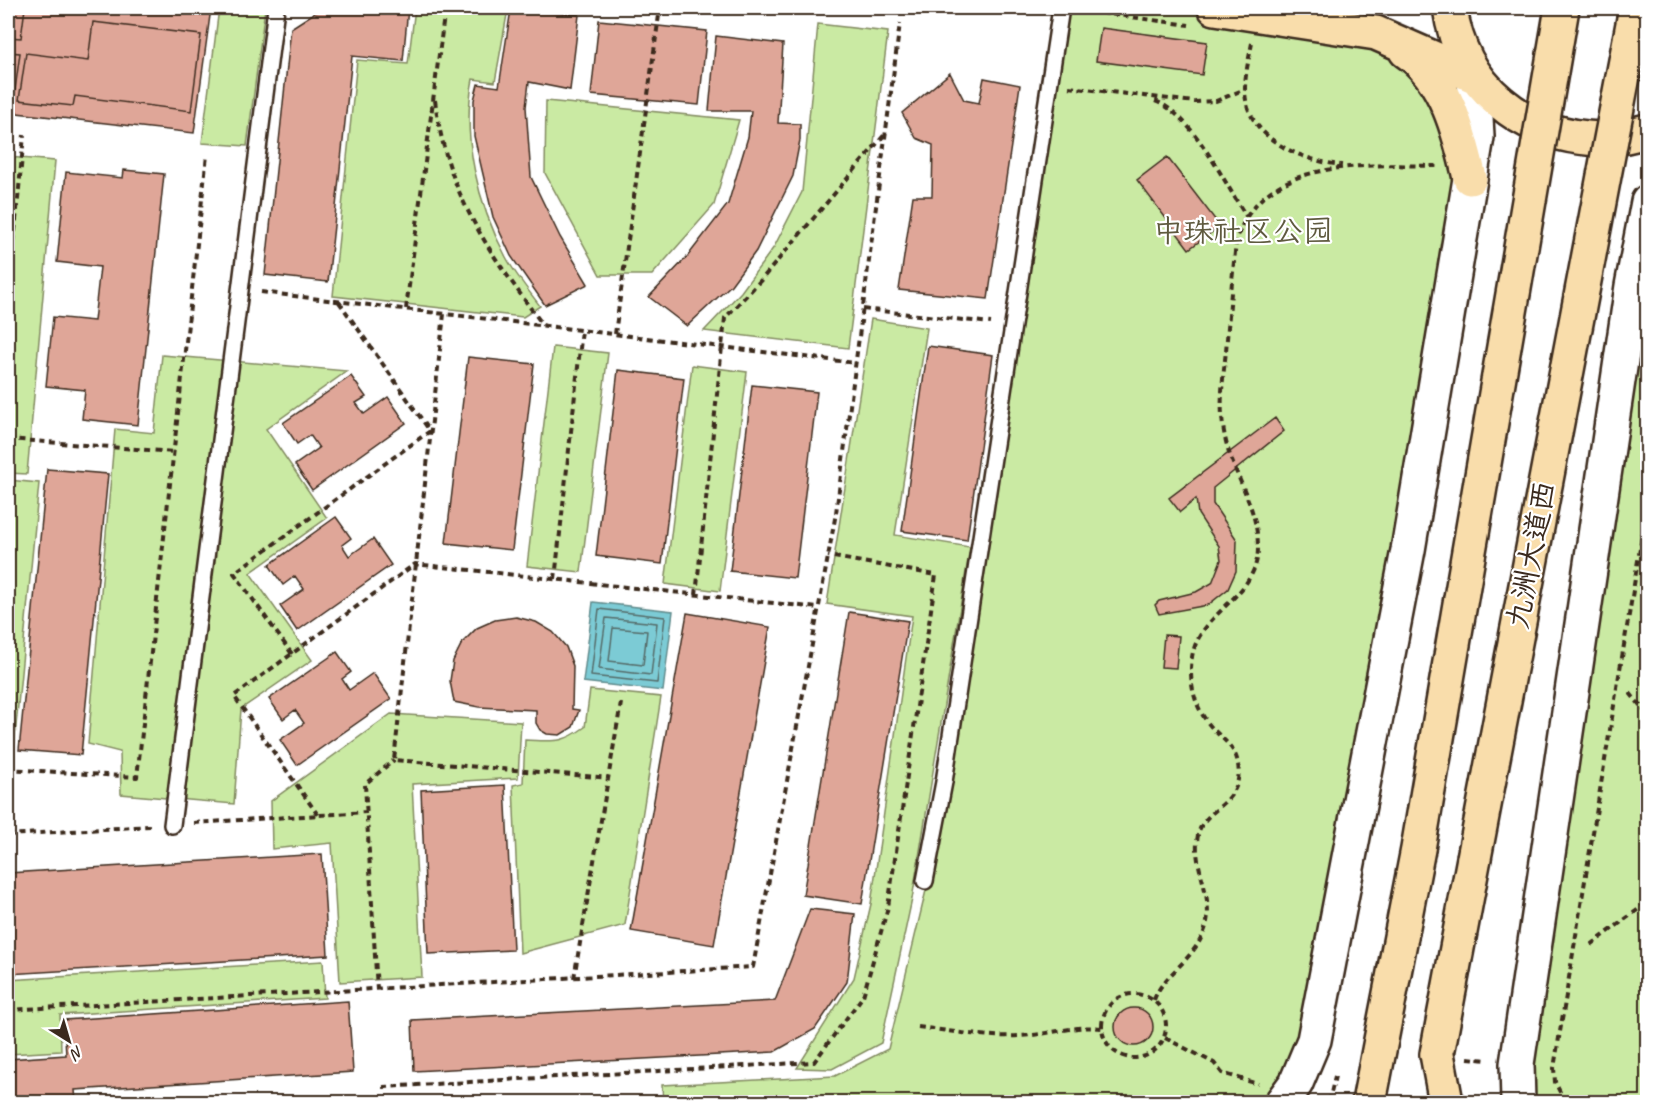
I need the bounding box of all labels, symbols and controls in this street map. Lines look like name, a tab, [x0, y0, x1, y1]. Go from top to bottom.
park label: 中珠社区公园	[1153, 212, 1333, 250]
street label: 九洲大道西	[1498, 478, 1564, 632]
north arrow	[39, 1011, 99, 1071]
text: N	[65, 1041, 87, 1065]

